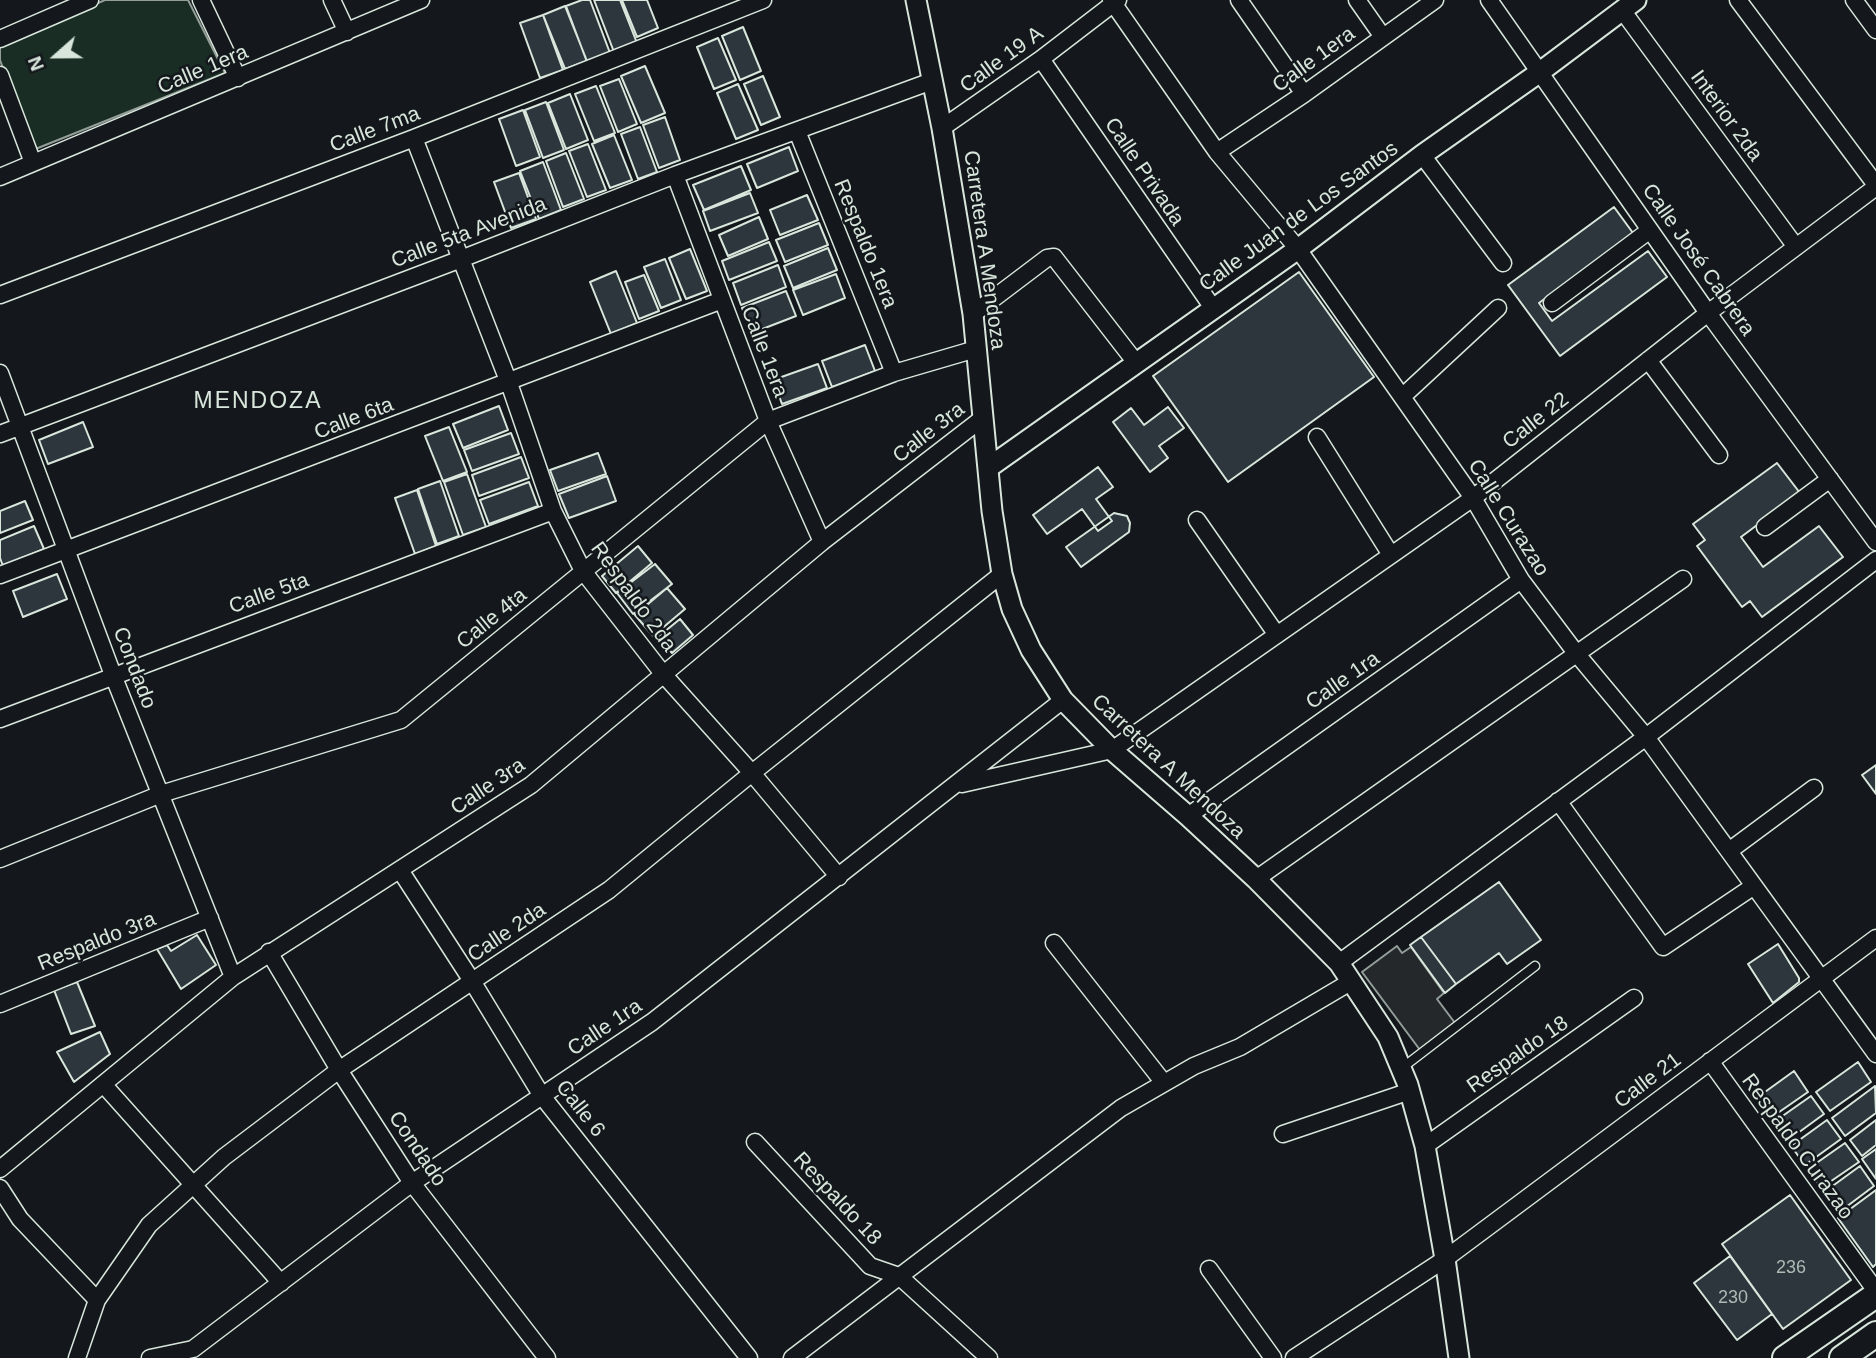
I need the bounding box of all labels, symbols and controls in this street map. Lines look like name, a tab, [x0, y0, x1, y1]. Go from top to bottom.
north arrow	[21, 21, 91, 91]
street label: Calle 19 A	[955, 21, 1049, 99]
street label: Calle 1era	[1268, 22, 1360, 98]
street label: Calle 1era	[154, 40, 252, 100]
text: N	[24, 54, 48, 74]
street label: Interior 2da	[1685, 66, 1767, 166]
street label: Calle 7ma	[326, 101, 424, 159]
street label: Calle Privada	[1099, 113, 1189, 231]
street label: Calle Juan de Los Santos	[1195, 136, 1403, 298]
street label: Carretera A Mendoza	[958, 149, 1010, 351]
street label: Respaldo 1era	[828, 176, 902, 312]
street label: Calle José Cabrera	[1636, 179, 1760, 341]
street label: Calle 5ta Avenida	[388, 192, 550, 274]
street label: Calle 1era	[735, 303, 793, 401]
street label: Calle 22	[1498, 387, 1574, 455]
district label: MENDOZA	[194, 388, 322, 416]
street label: Calle 6ta	[311, 392, 397, 446]
street label: Calle 3ra	[888, 397, 970, 469]
street label: Calle Curazao	[1462, 455, 1554, 581]
street label: Respaldo 2da	[585, 537, 681, 657]
street label: Calle 5ta	[226, 568, 312, 620]
street label: Calle 4ta	[452, 583, 532, 655]
street label: Condado	[107, 624, 161, 712]
street label: Calle 1ra	[1301, 647, 1385, 715]
street label: Carretera A Mendoza	[1086, 689, 1250, 845]
street label: Calle 3ra	[446, 753, 530, 821]
street label: Calle 2da	[463, 898, 551, 968]
street label: Respaldo 3ra	[34, 907, 160, 977]
street label: Calle 1ra	[563, 994, 647, 1062]
street label: Respaldo 18	[1462, 1011, 1574, 1099]
street label: Calle 21	[1610, 1048, 1686, 1114]
street label: Respaldo Curazao	[1736, 1069, 1858, 1225]
street label: Calle 6	[550, 1075, 610, 1143]
street label: Condado	[383, 1107, 451, 1191]
street label: Respaldo 18	[788, 1147, 886, 1251]
house number: 236	[1776, 1257, 1806, 1279]
house number: 230	[1718, 1287, 1748, 1309]

